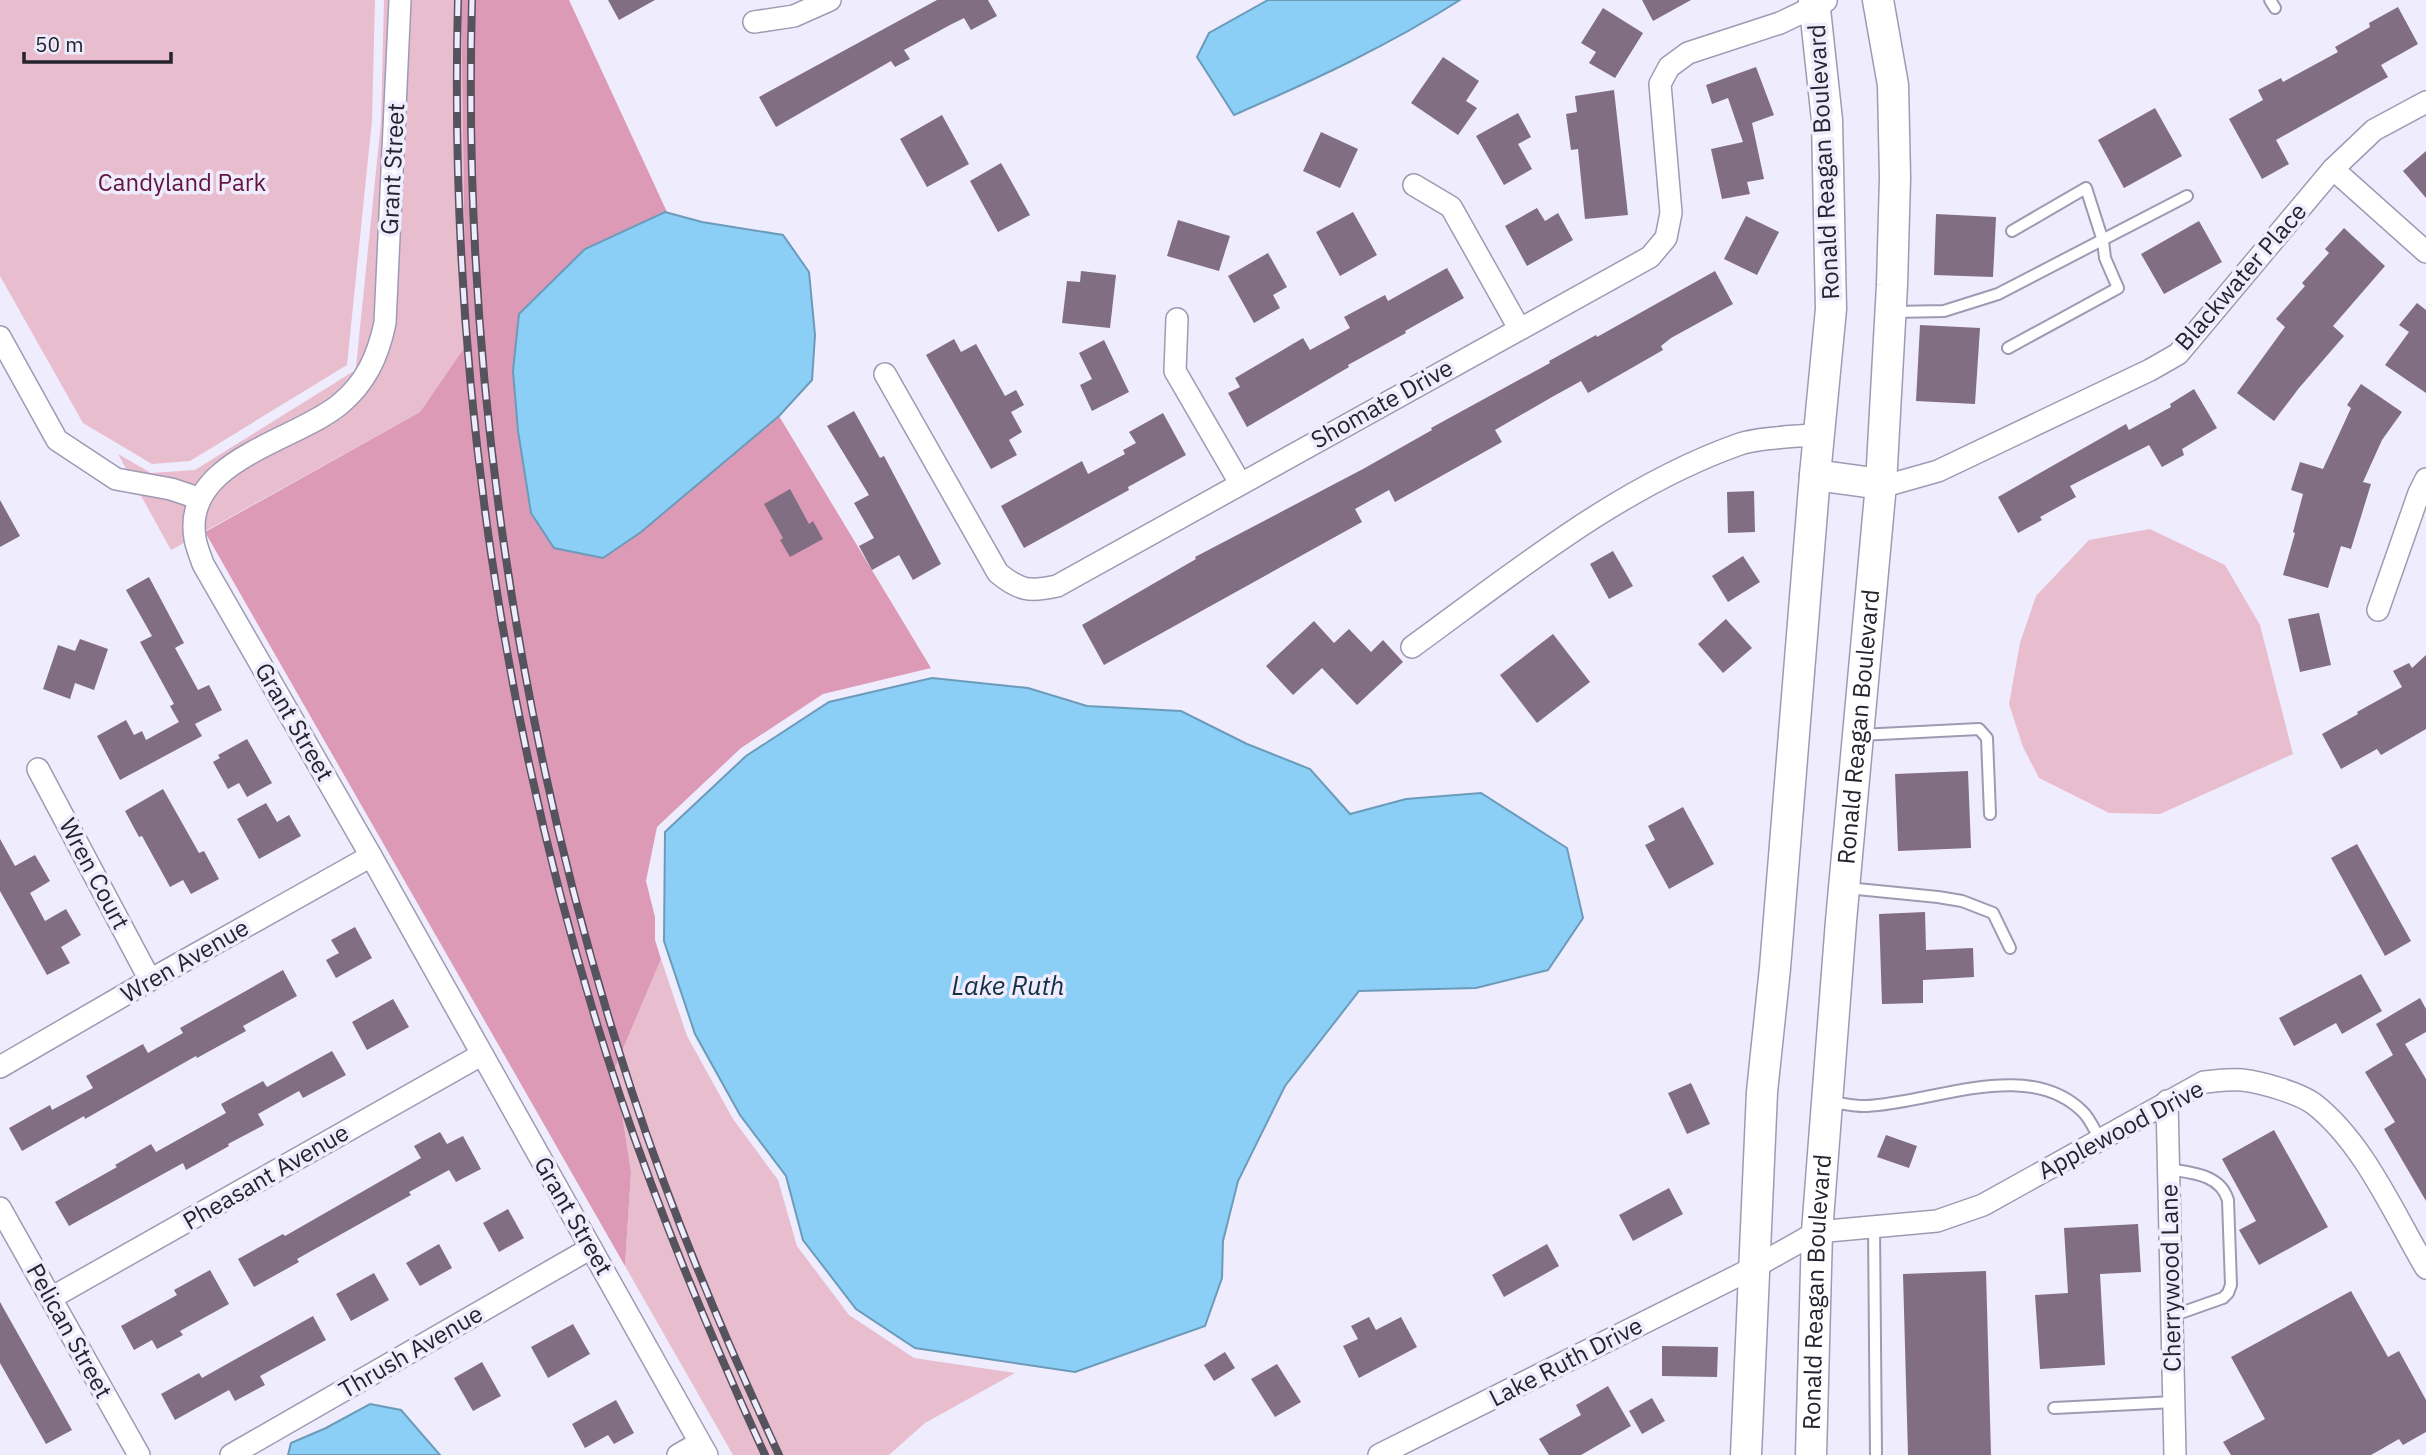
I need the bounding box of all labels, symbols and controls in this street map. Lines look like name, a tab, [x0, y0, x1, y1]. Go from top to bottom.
scale bar	[24, 21, 172, 65]
street label: Ronald Reagan Boulevard	[1800, 23, 1846, 301]
text: 50 m	[35, 30, 84, 58]
street label: Grant Street	[373, 102, 411, 236]
park label: Candyland Park	[98, 166, 267, 198]
street label: Blackwater Place	[2167, 196, 2313, 357]
street label: Shomate Drive	[1305, 351, 1458, 455]
street label: Ronald Reagan Boulevard	[1829, 588, 1886, 866]
street label: Grant Street	[248, 656, 342, 787]
street label: Wren Court	[52, 812, 138, 935]
street label: Wren Avenue	[115, 911, 254, 1010]
water label: Lake Ruth	[951, 968, 1065, 1002]
street label: Applewood Drive	[2032, 1072, 2209, 1186]
street label: Pheasant Avenue	[177, 1116, 354, 1237]
street label: Grant Street	[527, 1150, 621, 1281]
street label: Ronald Reagan Boulevard	[1795, 1153, 1838, 1430]
street label: Cherrywood Lane	[2152, 1184, 2188, 1372]
street label: Pelican Street	[20, 1257, 120, 1404]
street label: Thrush Avenue	[333, 1297, 488, 1405]
street label: Lake Ruth Drive	[1483, 1309, 1648, 1414]

